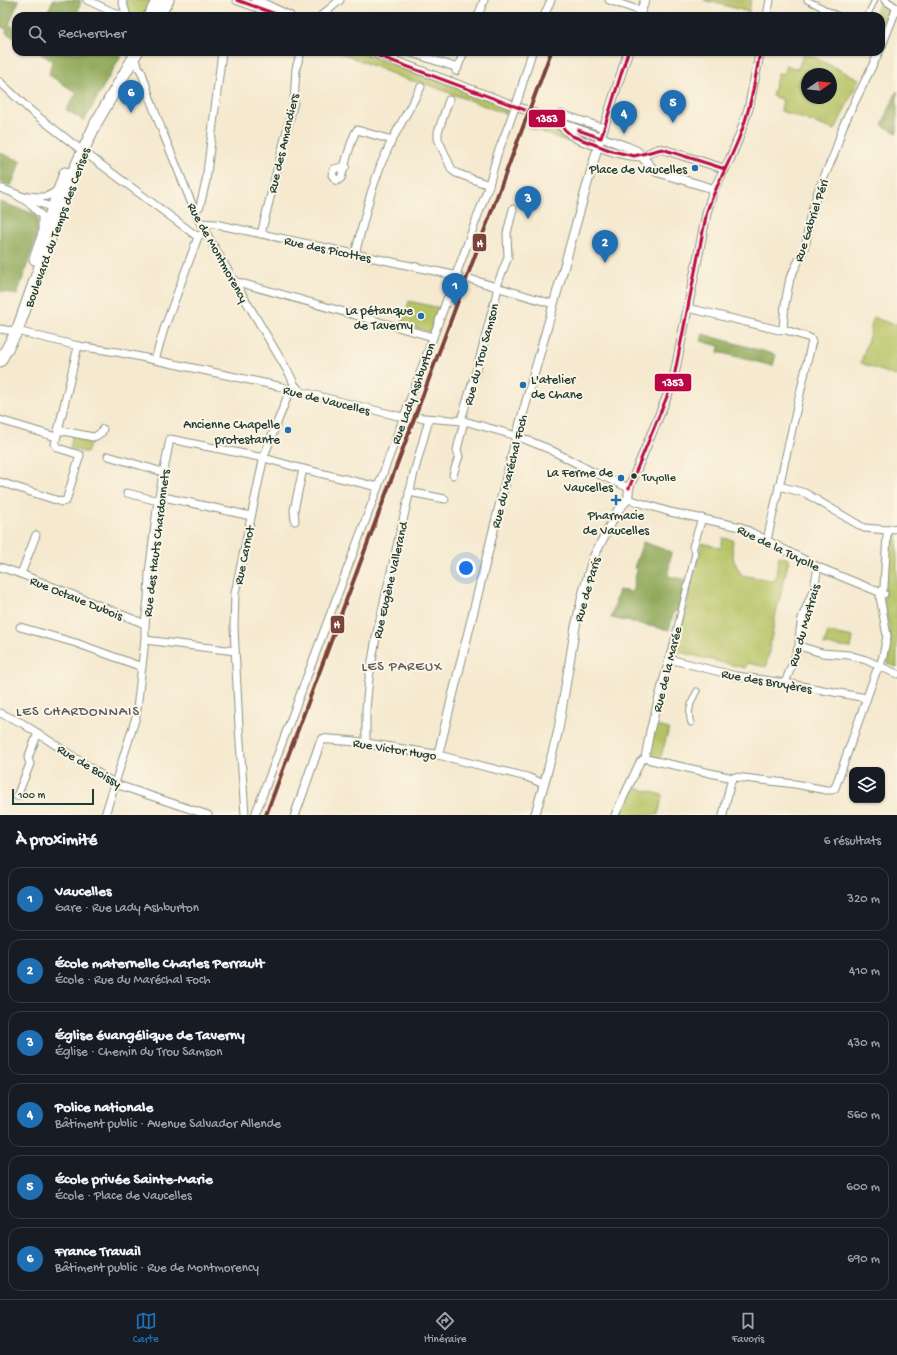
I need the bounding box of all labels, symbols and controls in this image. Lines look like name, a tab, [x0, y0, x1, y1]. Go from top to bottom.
search box	[12, 12, 885, 56]
icon: search	[26, 23, 48, 45]
text: Rechercher	[58, 25, 126, 43]
north arrow	[801, 68, 837, 104]
pin: 6	[118, 80, 144, 113]
pin: 5	[660, 90, 686, 123]
street label: Rue des Amandiers	[266, 91, 303, 195]
pin: 4	[611, 101, 637, 134]
line badge: 1353	[528, 109, 566, 128]
text: 1353	[535, 114, 558, 126]
street label: Boulevard du Temps des Cerises	[22, 145, 95, 311]
place label: Place de Vaucelles	[588, 163, 688, 178]
marker: Place de Vaucelles	[690, 163, 700, 173]
street label: Rue Gabriel Péri	[792, 177, 833, 264]
pin: 3	[515, 186, 541, 219]
street label: Rue de Montmorency	[183, 201, 251, 306]
pin: 2	[592, 230, 618, 263]
line badge: H	[472, 233, 487, 252]
street label: Rue des Picottes	[283, 234, 373, 267]
text: H	[477, 239, 484, 251]
pin: 1	[442, 273, 468, 306]
street label: Rue du Trou Samson	[462, 301, 503, 407]
place label: La pétanque de Taverny	[346, 304, 414, 334]
marker: La pétanque de Taverny	[416, 311, 426, 321]
street label: Rue Lady Ashburton	[389, 340, 440, 447]
place label: L'atelier de Chane	[531, 373, 583, 403]
line badge: 1353	[654, 373, 692, 392]
text: 1353	[661, 378, 684, 390]
marker: L'atelier de Chane	[518, 380, 528, 390]
street label: Rue de Vaucelles	[281, 383, 373, 420]
street label: Rue du Maréchal Foch	[489, 413, 532, 530]
place label: Ancienne Chapelle protestante	[183, 418, 280, 448]
marker: Ancienne Chapelle protestante	[283, 425, 293, 435]
place label: La Ferme de Vaucelles	[547, 466, 614, 496]
street label: Rue des Hauts Chardonnets	[141, 468, 174, 618]
marker: Tuyolle	[629, 471, 639, 481]
place label: Tuyolle	[641, 472, 677, 486]
marker: La Ferme de Vaucelles	[616, 473, 626, 483]
marker: Pharmacie de Vaucelles	[611, 495, 621, 505]
place label: Pharmacie de Vaucelles	[583, 509, 650, 539]
street label: Rue Eugène Vallerand	[371, 519, 412, 640]
street label: Rue Carnot	[232, 523, 259, 586]
street label: Rue de la Tuyolle	[734, 523, 822, 576]
street label: Rue de Paris	[572, 554, 605, 624]
your location	[456, 558, 476, 578]
street label: Rue Octave Dubois	[27, 574, 126, 625]
street label: Rue du Martrais	[786, 582, 825, 669]
line badge: H	[330, 615, 345, 634]
text: H	[334, 620, 341, 632]
street label: Rue de la Marée	[651, 625, 686, 714]
district label: LES PAREUX	[361, 659, 443, 676]
street label: Rue des Bruyères	[720, 667, 814, 698]
district label: LES CHARDONNAIS	[16, 704, 140, 721]
street label: Rue Victor Hugo	[352, 736, 438, 765]
street label: Rue de Boissy	[54, 742, 124, 792]
map controls	[849, 767, 885, 803]
button: layers	[849, 767, 885, 803]
scale bar	[12, 787, 94, 806]
text: 100 m	[18, 790, 45, 802]
text: À proximité	[16, 831, 97, 851]
text: 6 résultats	[824, 834, 881, 849]
text: Vaucelles	[55, 883, 111, 901]
text: 1	[27, 892, 33, 907]
text: 320 m	[847, 892, 880, 907]
text: Gare · Rue Lady Ashburton	[55, 901, 199, 916]
text: École maternelle Charles Perrault	[55, 955, 264, 973]
text: 2	[27, 964, 33, 979]
text: 410 m	[849, 964, 880, 979]
text: École · Rue du Maréchal Foch	[55, 973, 211, 988]
text: Église évangélique de Taverny	[55, 1027, 245, 1045]
text: 3	[27, 1036, 33, 1051]
text: 430 m	[847, 1036, 880, 1051]
text: Église · Chemin du Trou Samson	[55, 1045, 222, 1060]
text: Police nationale	[55, 1099, 153, 1117]
text: 4	[27, 1108, 33, 1123]
text: 560 m	[847, 1108, 880, 1123]
text: Bâtiment public · Avenue Salvador Allende	[55, 1117, 281, 1132]
text: École privée Sainte-Marie	[55, 1171, 213, 1189]
text: 5	[27, 1180, 33, 1195]
text: 600 m	[846, 1180, 880, 1195]
text: École · Place de Vaucelles	[55, 1189, 192, 1204]
text: France Travail	[55, 1243, 141, 1261]
text: 6	[27, 1252, 33, 1267]
text: 690 m	[847, 1252, 880, 1267]
text: Bâtiment public · Rue de Montmorency	[55, 1261, 259, 1276]
tab: Carte	[133, 1310, 159, 1346]
tab: Itinéraire	[424, 1310, 466, 1346]
tab: Favoris	[732, 1310, 764, 1346]

